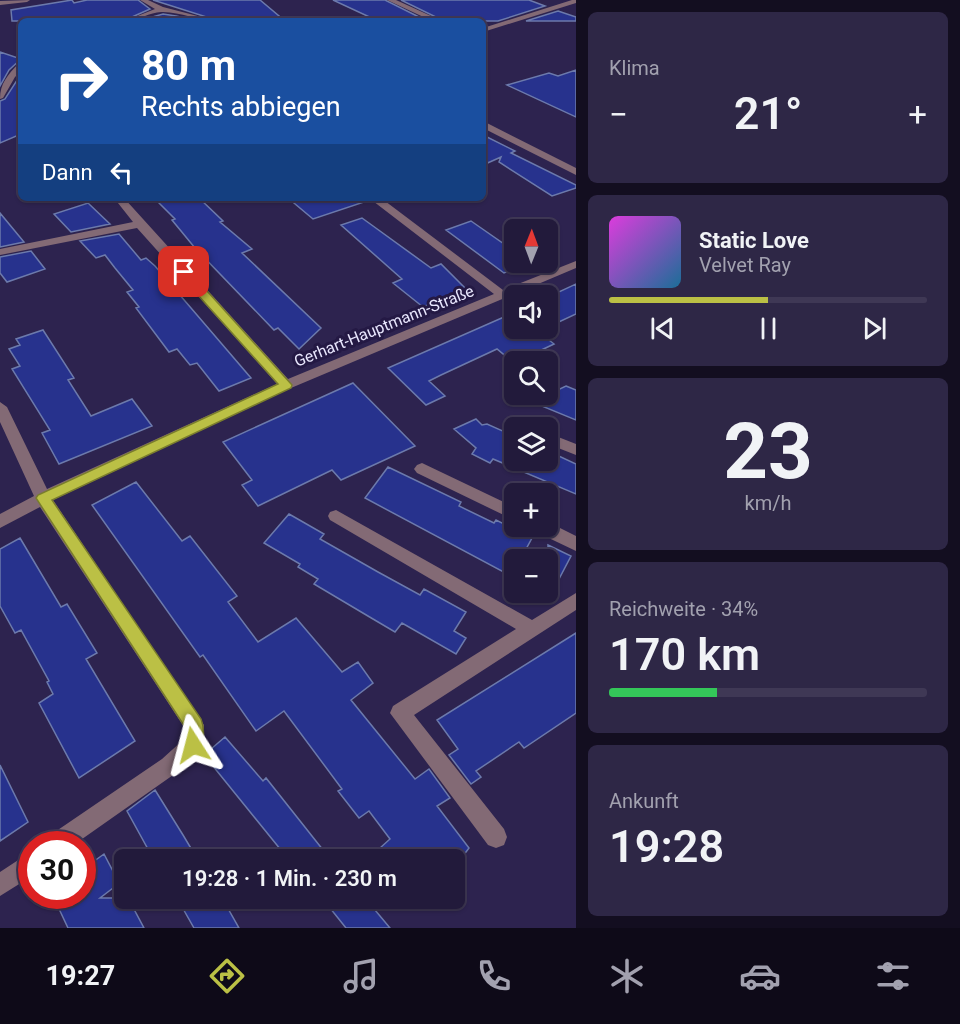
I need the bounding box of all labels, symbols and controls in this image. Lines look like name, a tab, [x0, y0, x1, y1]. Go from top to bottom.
text: 80 m	[141, 41, 236, 90]
icon: right	[42, 42, 120, 120]
text: Klima	[609, 56, 660, 80]
text: 21°	[734, 87, 802, 140]
text: Rechts abbiegen	[141, 91, 341, 123]
text: −	[609, 95, 628, 134]
text: +	[908, 95, 927, 134]
icon: left	[105, 156, 138, 189]
text: Dann	[42, 160, 93, 185]
north arrow	[504, 219, 558, 273]
map controls	[504, 219, 558, 603]
text: Static Love	[699, 228, 809, 253]
pin	[158, 246, 209, 297]
text: Velvet Ray	[699, 253, 791, 277]
icon: arrive	[167, 255, 200, 288]
street label: Gerhart-Hauptmann-Straße	[291, 281, 477, 371]
button: sound	[504, 285, 558, 339]
icon: previous	[646, 312, 679, 345]
icon: pause	[752, 312, 785, 345]
icon: next	[858, 312, 891, 345]
button: search	[504, 351, 558, 405]
text: 23	[723, 406, 813, 497]
button: layers	[504, 417, 558, 471]
button: +	[504, 483, 558, 537]
text: km/h	[745, 491, 791, 515]
button: −	[504, 549, 558, 603]
text: Reichweite · 34%	[609, 597, 758, 621]
text: 170 km	[609, 628, 760, 681]
position arrow	[161, 713, 225, 777]
text: Ankunft	[609, 789, 679, 813]
text: 19:28	[609, 820, 724, 873]
speed limit sign: 30	[18, 831, 96, 909]
text: 19:28 · 1 Min. · 230 m	[182, 866, 397, 891]
icon: directions	[206, 955, 248, 997]
icon: music	[340, 955, 382, 997]
icon: phone	[473, 955, 515, 997]
icon: climate	[606, 955, 648, 997]
icon: car	[739, 955, 781, 997]
icon: filters	[872, 955, 914, 997]
text: 19:27	[46, 960, 115, 992]

